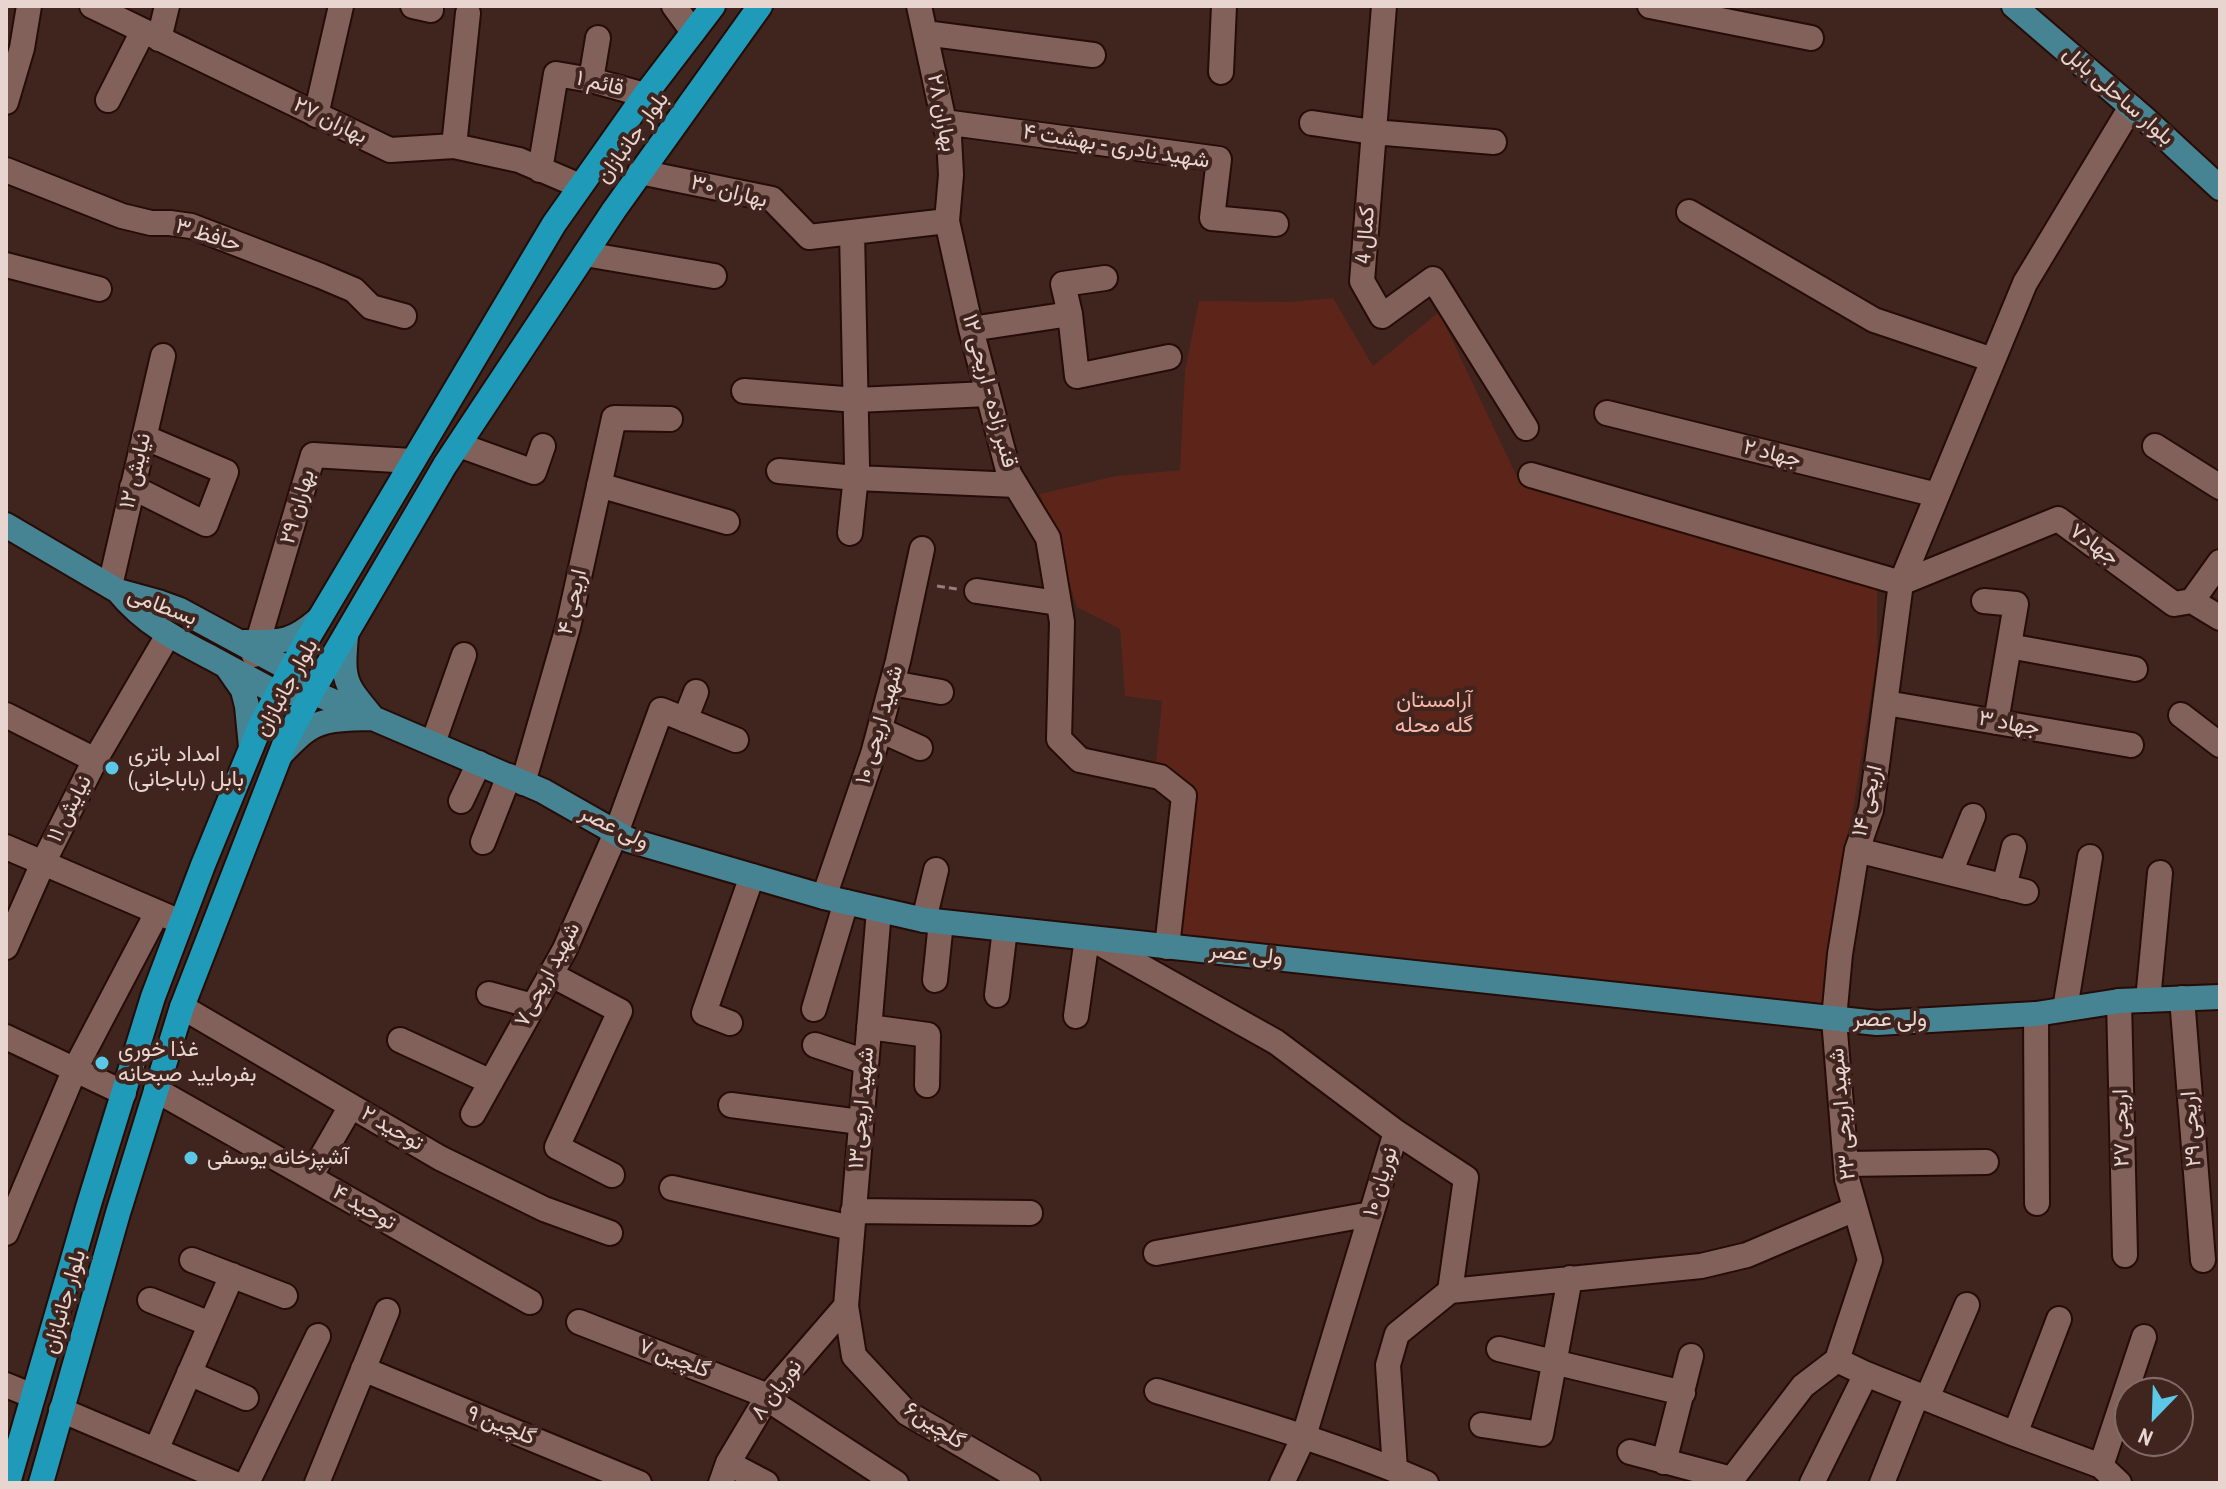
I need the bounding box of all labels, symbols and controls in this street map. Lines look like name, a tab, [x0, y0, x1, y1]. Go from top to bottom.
street label: بلوار ساحلی بابل	[2057, 41, 2179, 151]
street label: قائم ۱	[574, 65, 626, 103]
street label: بهاران ۲۸	[921, 72, 961, 154]
street label: بلوار جانبازان	[591, 87, 675, 189]
street label: بهاران ۲۷	[289, 92, 371, 150]
street label: شهید نادری - بهشت ۴	[1021, 119, 1211, 175]
street label: بهاران ۳۰	[688, 170, 770, 214]
street label: کمال 4	[1351, 206, 1381, 264]
street label: حافظ ۳	[172, 214, 244, 258]
street label: قنبر زاده - اریحی ۱۲	[956, 311, 1022, 471]
street label: نیایش ۱۲	[114, 431, 158, 511]
street label: جهاد ۲	[1740, 434, 1804, 474]
street label: بهاران ۲۹	[275, 467, 321, 547]
street label: جهاد۷	[2064, 518, 2124, 572]
street label: اریحی ۴	[553, 567, 593, 637]
street label: بسطامی	[124, 582, 200, 632]
street label: بلوار جانبازان	[249, 635, 325, 741]
street label: شهید اریحی ۱۰	[850, 663, 910, 787]
park label: آرامستان گله محله	[1395, 688, 1473, 740]
street label: جهاد ۳	[1976, 706, 2042, 742]
place label: امداد باتری بابل (باباجانی)	[128, 742, 244, 794]
marker: امداد باتری بابل (باباجانی)	[103, 759, 121, 777]
street label: اریحی ۱۴	[1847, 763, 1889, 839]
street label: نیایش ۱۱	[42, 771, 98, 847]
street label: ولی عصر	[575, 800, 653, 856]
street label: شهید اریحی۷	[509, 918, 587, 1032]
street label: ولی عصر	[1208, 938, 1284, 972]
street label: ولی عصر	[1853, 1007, 1927, 1033]
place label: غذا خوری بفرمایید صبحانه	[118, 1037, 256, 1088]
street label: شهید اریحی۱۳	[844, 1046, 880, 1170]
street label: شهید اریحی ۲۳	[1824, 1047, 1862, 1181]
marker: غذا خوری بفرمایید صبحانه	[93, 1054, 111, 1072]
street label: اریحی ۲۷	[2108, 1089, 2136, 1167]
street label: اریحی ۲۹	[2176, 1090, 2208, 1168]
street label: توحید ۲	[356, 1101, 428, 1157]
street label: نوریان ۱۰	[1358, 1144, 1404, 1220]
place label: آشپزخانه یوسفی	[207, 1145, 349, 1171]
marker: آشپزخانه یوسفی	[182, 1149, 200, 1167]
street label: توحید ۴	[328, 1179, 400, 1237]
street label: بلوار جانبازان	[38, 1247, 92, 1357]
street label: گلچین ۷	[635, 1333, 713, 1385]
street label: نوریان ۸	[746, 1354, 808, 1426]
north arrow	[2114, 1377, 2194, 1457]
street label: گلچین۶	[899, 1397, 969, 1455]
street label: گلچین ۹	[463, 1400, 539, 1452]
text: N	[2134, 1421, 2157, 1454]

